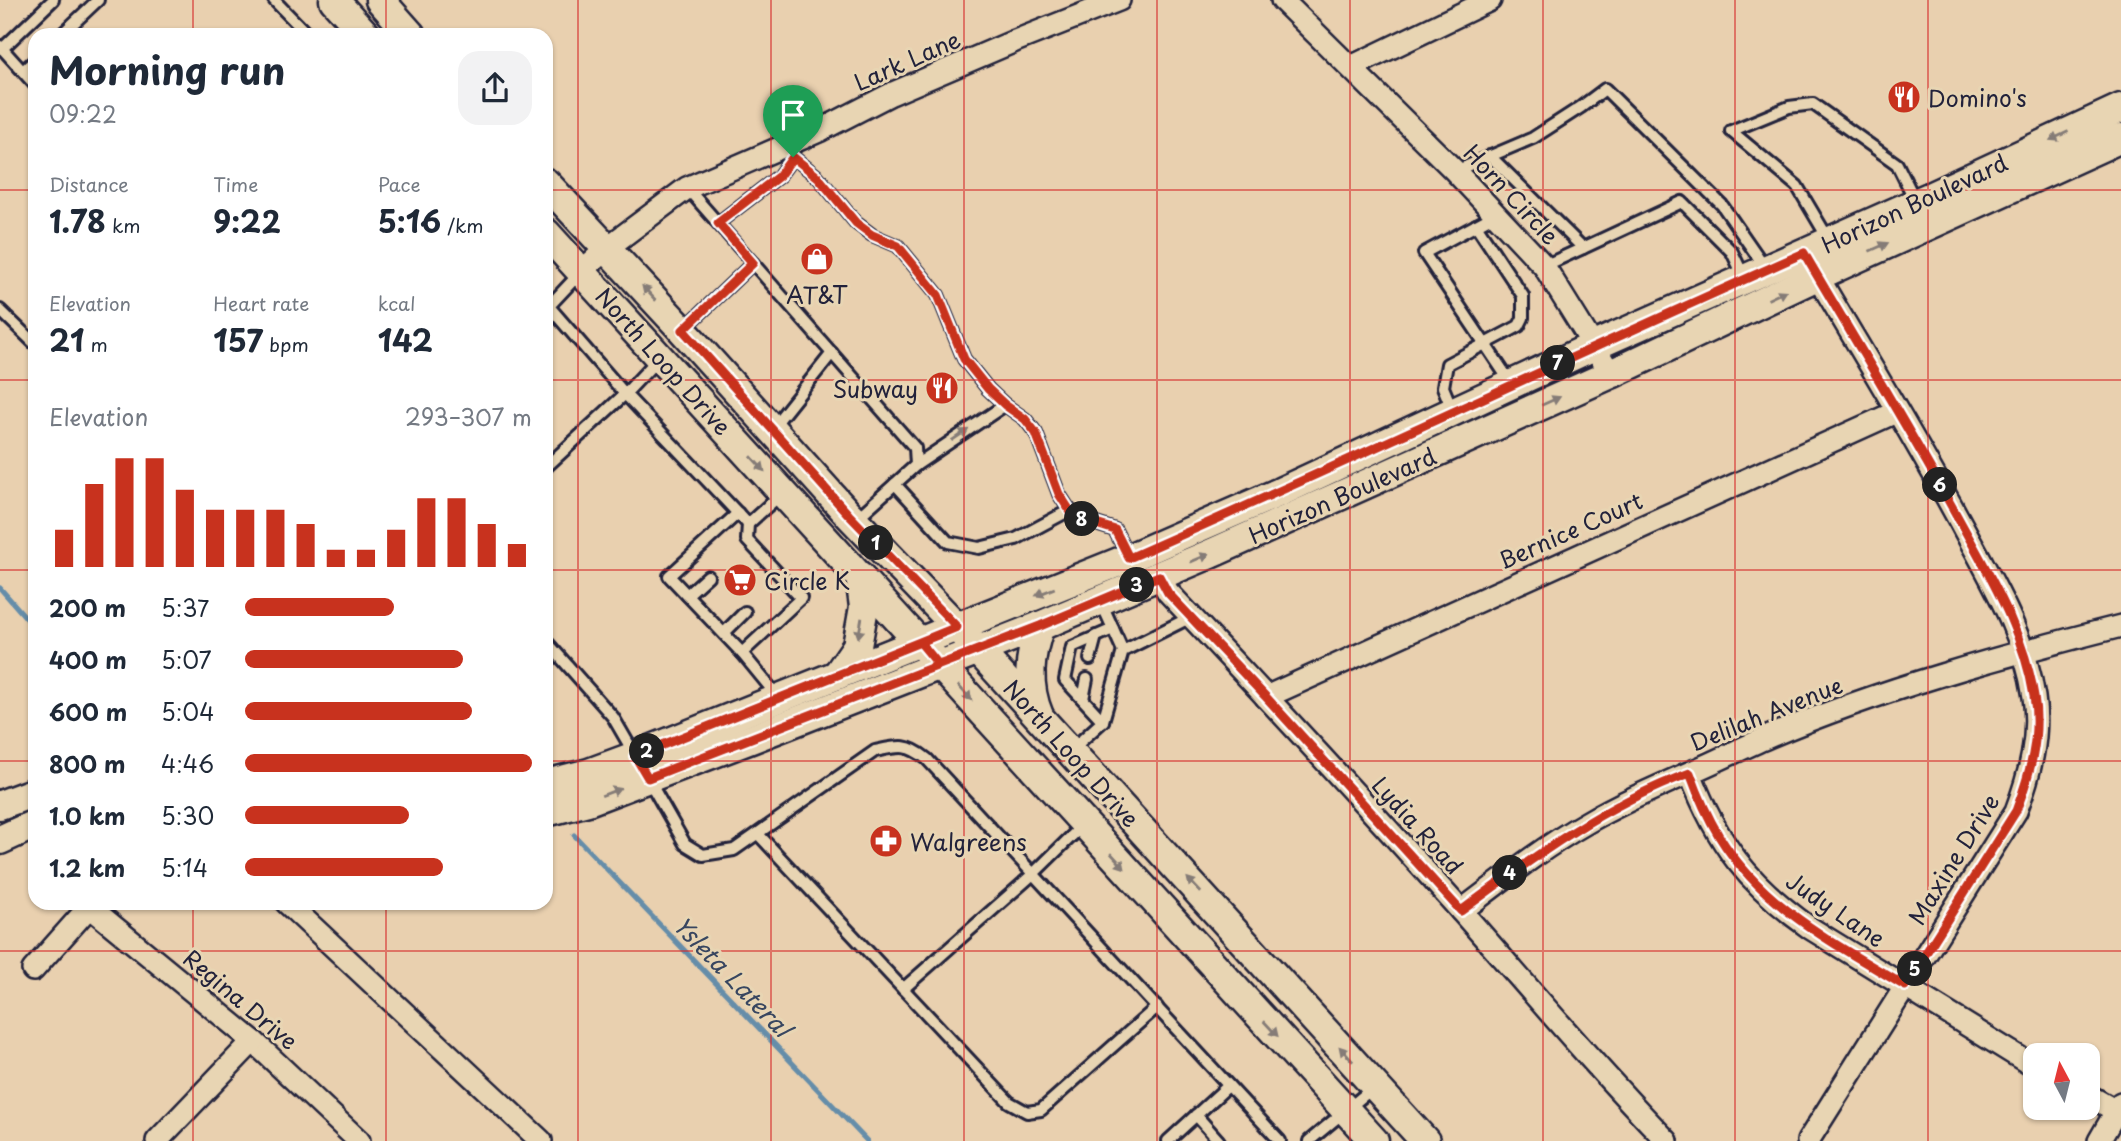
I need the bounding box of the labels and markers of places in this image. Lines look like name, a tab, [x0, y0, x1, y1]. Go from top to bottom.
restaurant icon: Domino's	[1885, 78, 1923, 116]
place label: Domino's	[1928, 80, 2027, 115]
pin	[763, 85, 823, 157]
shop icon: AT&T	[798, 240, 836, 278]
place label: AT&T	[786, 277, 848, 312]
pin: 7	[1540, 346, 1576, 380]
restaurant icon: Subway	[923, 369, 961, 407]
place label: Subway	[833, 371, 918, 406]
pin: 6	[1923, 468, 1958, 503]
pin: 8	[1064, 502, 1100, 536]
pin: 1	[858, 526, 894, 560]
supermarket icon: Circle K	[721, 561, 759, 599]
place label: Circle K	[764, 563, 850, 598]
pin: 3	[1120, 568, 1154, 602]
pin: 2	[630, 734, 664, 768]
pharmacy icon: Walgreens	[867, 822, 905, 860]
place label: Walgreens	[910, 824, 1027, 859]
pin: 4	[1492, 856, 1528, 890]
pin: 5	[1898, 951, 1932, 986]

